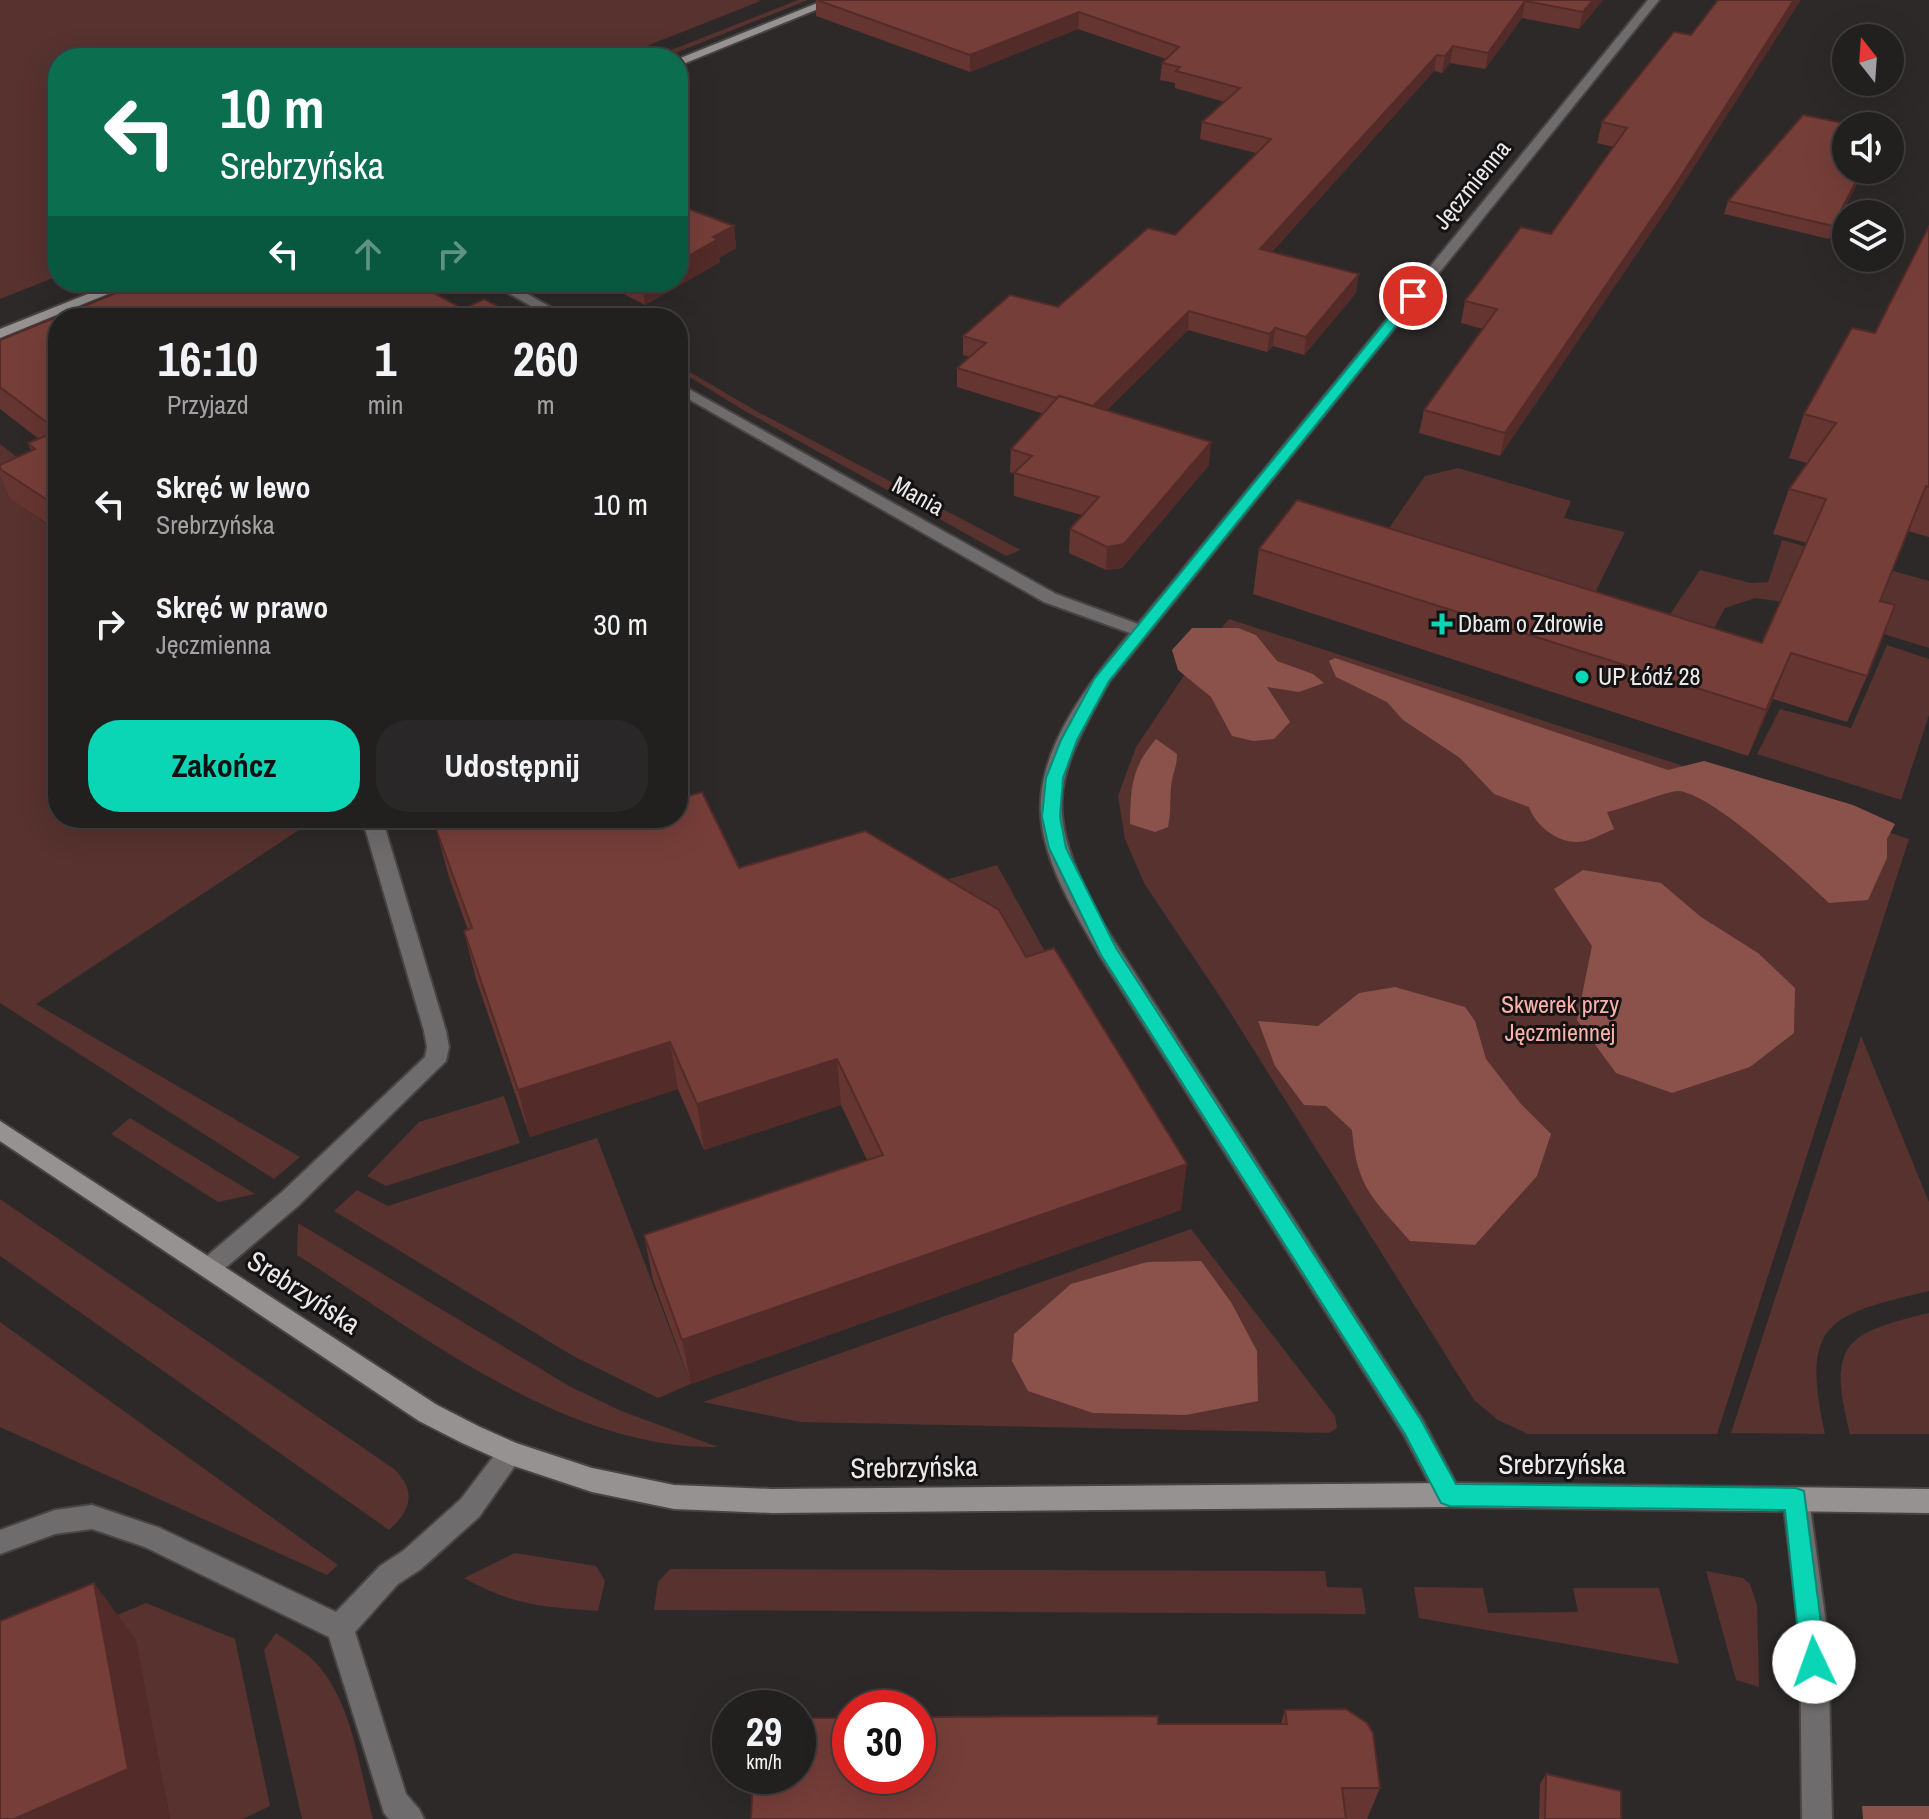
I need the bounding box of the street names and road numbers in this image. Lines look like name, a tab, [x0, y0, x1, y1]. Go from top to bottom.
street label: Jęczmienna	[1425, 133, 1517, 236]
street label: Mania	[887, 468, 950, 522]
street label: Srebrzyńska	[240, 1241, 368, 1343]
street label: Srebrzyńska	[1498, 1445, 1626, 1483]
street label: Srebrzyńska	[850, 1447, 978, 1487]

